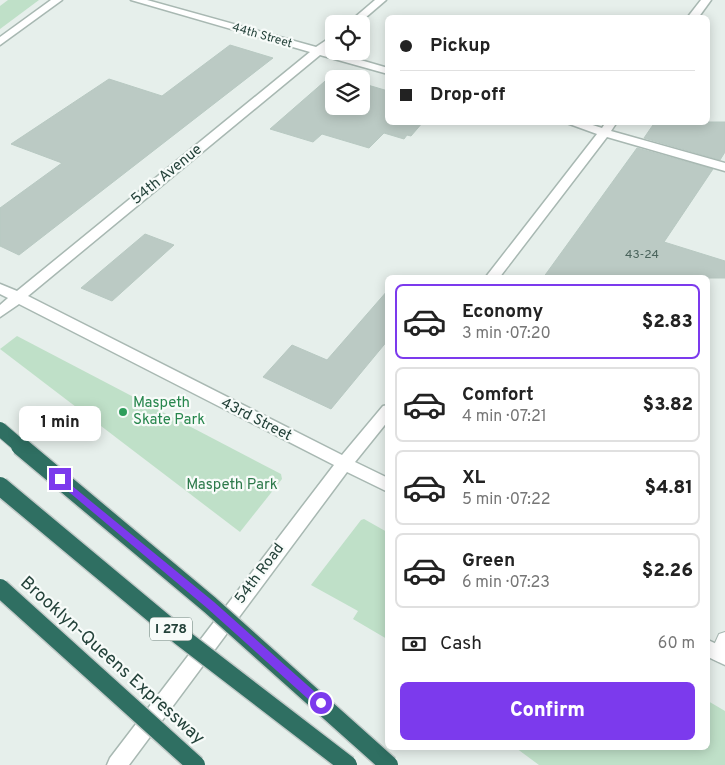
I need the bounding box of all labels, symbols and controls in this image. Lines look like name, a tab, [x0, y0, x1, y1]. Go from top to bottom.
map controls	[325, 15, 370, 115]
button: locate	[325, 15, 370, 60]
street label: 44th Street	[230, 20, 294, 52]
text: Pickup	[430, 34, 490, 58]
button: layers	[325, 70, 370, 115]
text: Drop-off	[430, 83, 505, 107]
street label: 54th Avenue	[128, 141, 206, 209]
house number: 43-24	[625, 247, 659, 263]
icon: car	[402, 299, 447, 344]
text: Economy	[462, 300, 543, 324]
text: $2.83	[642, 310, 693, 334]
text: 3 min · 07:20	[462, 324, 551, 344]
icon: car	[402, 382, 447, 427]
text: Comfort	[462, 383, 534, 407]
text: $3.82	[643, 393, 693, 417]
place label: Maspeth Skate Park	[133, 394, 205, 430]
street label: 43rd Street	[217, 394, 295, 446]
callout: 1 min	[19, 406, 101, 442]
marker: Maspeth Skate Park	[117, 406, 129, 418]
text: 4 min · 07:21	[462, 407, 547, 427]
text: 1 min	[40, 413, 80, 433]
icon: car	[402, 465, 447, 510]
text: XL	[462, 466, 485, 490]
route end	[49, 468, 71, 490]
park label: Maspeth Park	[186, 476, 278, 495]
text: $4.81	[645, 476, 693, 500]
text: 5 min · 07:22	[462, 490, 551, 510]
street label: 54th Road	[231, 540, 289, 608]
icon: car	[402, 548, 447, 593]
text: Green	[462, 549, 515, 573]
text: $2.26	[642, 559, 693, 583]
street label: Brooklyn-Queens Expressway	[15, 572, 209, 750]
text: 6 min · 07:23	[462, 573, 550, 593]
road number: I 278	[150, 618, 192, 640]
icon: cash	[400, 630, 428, 658]
text: Cash	[440, 632, 482, 656]
text: 60 m	[658, 634, 695, 654]
button: Confirm	[400, 682, 695, 740]
route start	[310, 692, 332, 714]

